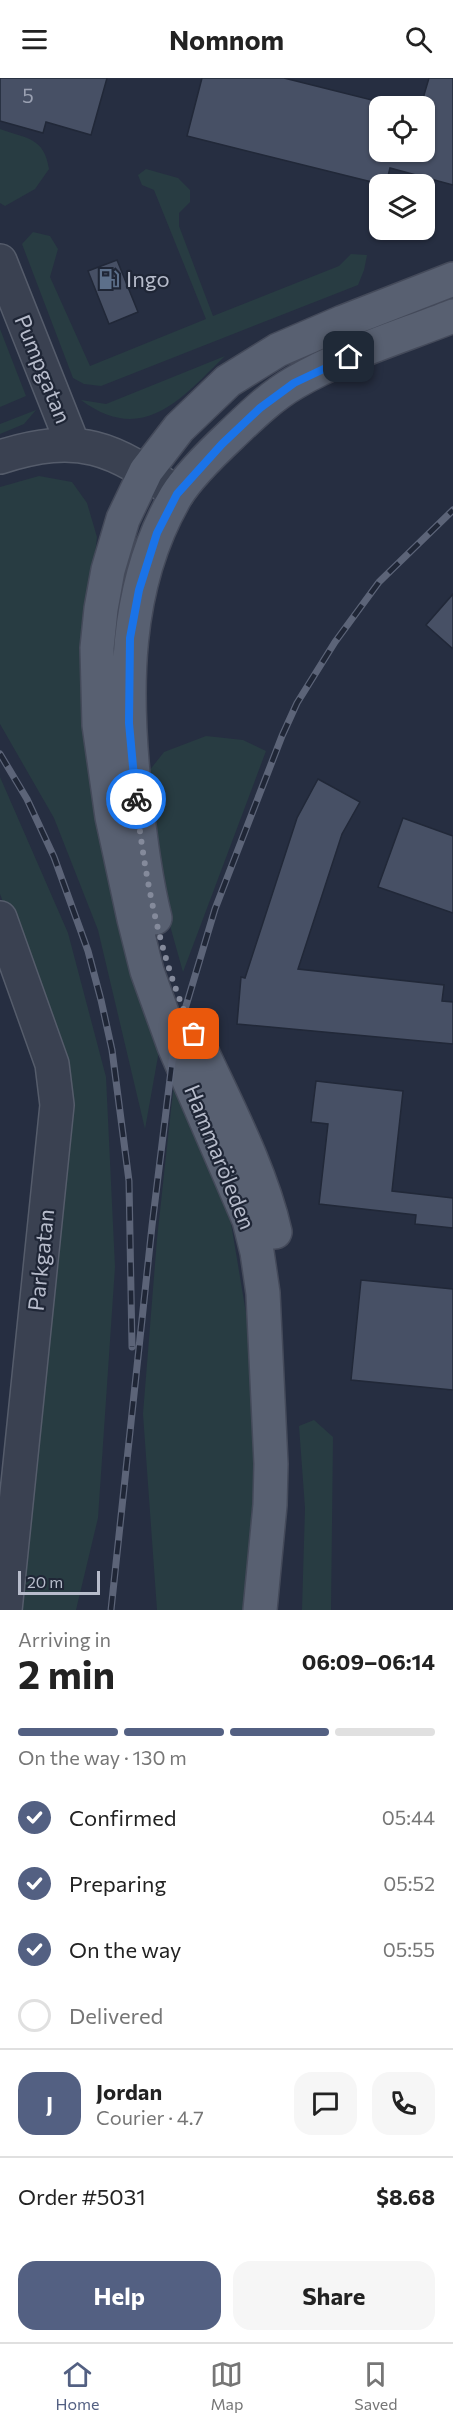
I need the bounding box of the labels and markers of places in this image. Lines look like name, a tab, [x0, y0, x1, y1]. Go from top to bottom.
place label: Ingo	[126, 265, 170, 292]
fuel station icon: Ingo	[97, 267, 121, 291]
pin	[323, 331, 374, 382]
pin	[168, 1008, 219, 1059]

